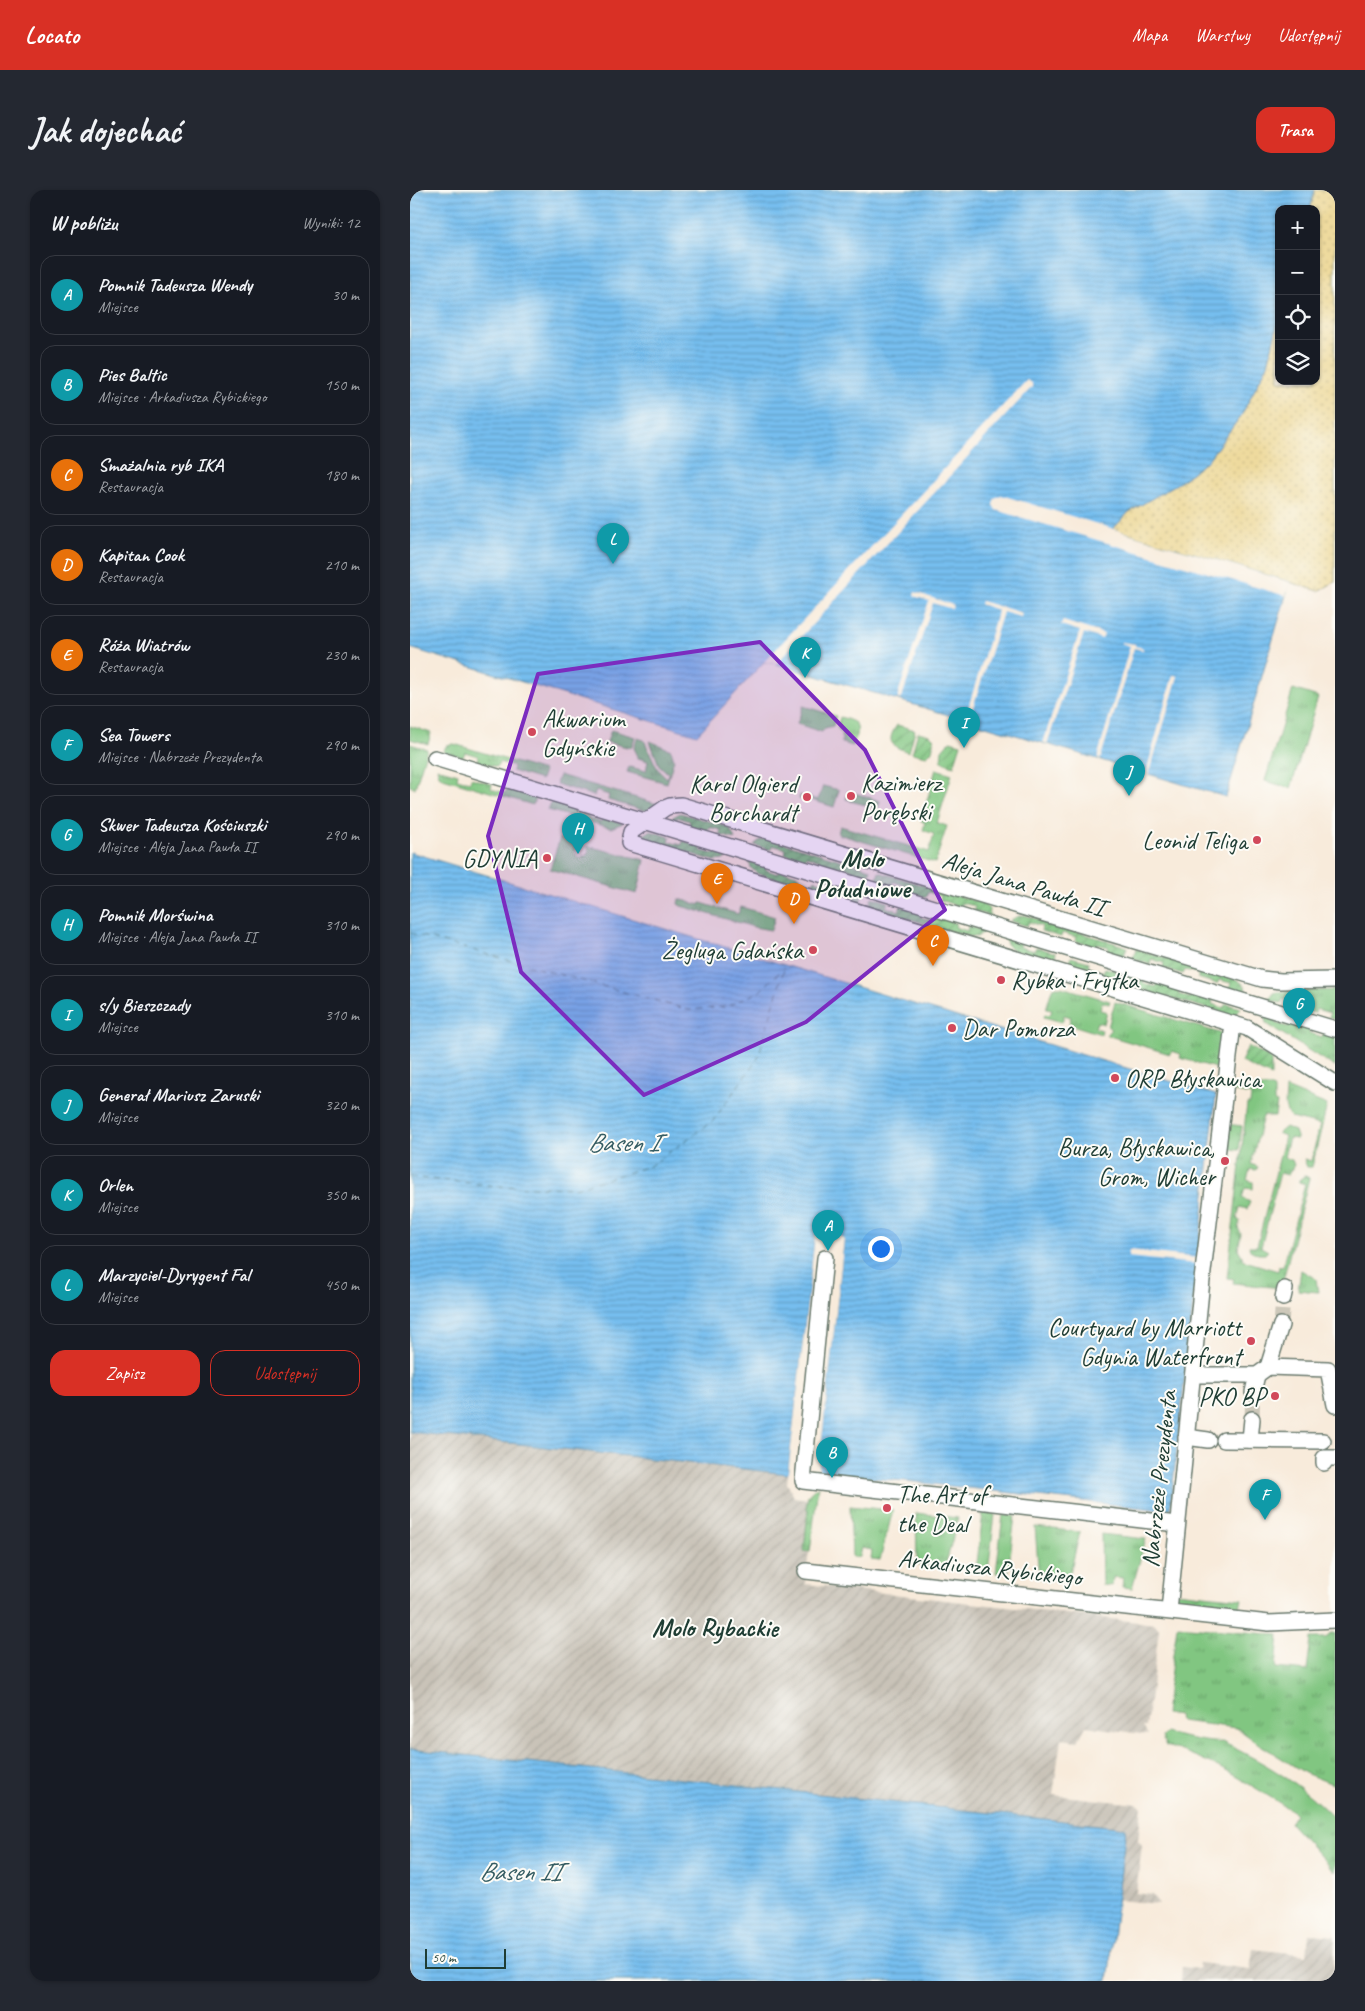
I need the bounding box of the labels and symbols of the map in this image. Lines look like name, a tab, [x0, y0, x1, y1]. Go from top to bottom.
pin: L	[597, 523, 629, 564]
pin: K	[789, 637, 821, 678]
place label: Akwarium Gdyńskie	[542, 703, 626, 764]
pin: I	[948, 707, 980, 748]
marker: Akwarium Gdyńskie	[526, 726, 538, 738]
pin: J	[1113, 755, 1145, 796]
place label: Kazimierz Porębski	[861, 767, 944, 828]
place label: Karol Olgierd Borchardt	[689, 768, 801, 829]
marker: Kazimierz Porębski	[845, 790, 857, 802]
marker: Karol Olgierd Borchardt	[801, 791, 813, 803]
pin: H	[562, 813, 594, 854]
place label: Leonid Teliga	[1142, 825, 1250, 857]
marker: Leonid Teliga	[1251, 834, 1263, 846]
district label: Molo Południowe	[814, 842, 912, 905]
place label: GDYNIA	[462, 843, 537, 875]
street label: Aleja Jana Pawła II	[938, 844, 1114, 925]
marker: GDYNIA	[541, 852, 553, 864]
pin: E	[701, 863, 733, 904]
pin: D	[778, 883, 810, 924]
pin: C	[917, 925, 949, 966]
place label: Żegluga Gdańska	[662, 935, 805, 967]
marker: Żegluga Gdańska	[807, 944, 819, 956]
place label: Rybka i Frytka	[1011, 965, 1140, 997]
marker: Rybka i Frytka	[995, 974, 1007, 986]
pin: G	[1283, 988, 1315, 1029]
place label: Dar Pomorza	[962, 1013, 1077, 1045]
marker: Dar Pomorza	[946, 1022, 958, 1034]
place label: ORP Błyskawica	[1125, 1063, 1263, 1095]
marker: ORP Błyskawica	[1109, 1072, 1121, 1084]
water label: Basen I	[588, 1126, 668, 1159]
place label: Burza, Błyskawica, Grom, Wicher	[1058, 1132, 1217, 1193]
marker: Burza, Błyskawica, Grom, Wicher	[1219, 1155, 1231, 1167]
pin: A	[812, 1210, 844, 1251]
your location	[868, 1236, 894, 1262]
place label: Courtyard by Marriott Gdynia Waterfront	[1048, 1312, 1245, 1373]
marker: Courtyard by Marriott Gdynia Waterfront	[1245, 1335, 1257, 1347]
place label: PKO BP	[1198, 1381, 1268, 1413]
street label: Nabrzeże Prezydenta	[1134, 1387, 1184, 1569]
marker: PKO BP	[1269, 1390, 1281, 1402]
pin: B	[816, 1437, 848, 1478]
place label: The Art of the Deal	[897, 1479, 991, 1540]
pin: F	[1249, 1479, 1281, 1520]
marker: The Art of the Deal	[881, 1502, 893, 1514]
street label: Arkadiusza Rybickiego	[897, 1542, 1086, 1594]
district label: Molo Rybackie	[652, 1611, 780, 1644]
water label: Basen II	[479, 1855, 570, 1888]
scale bar	[425, 1946, 506, 1969]

